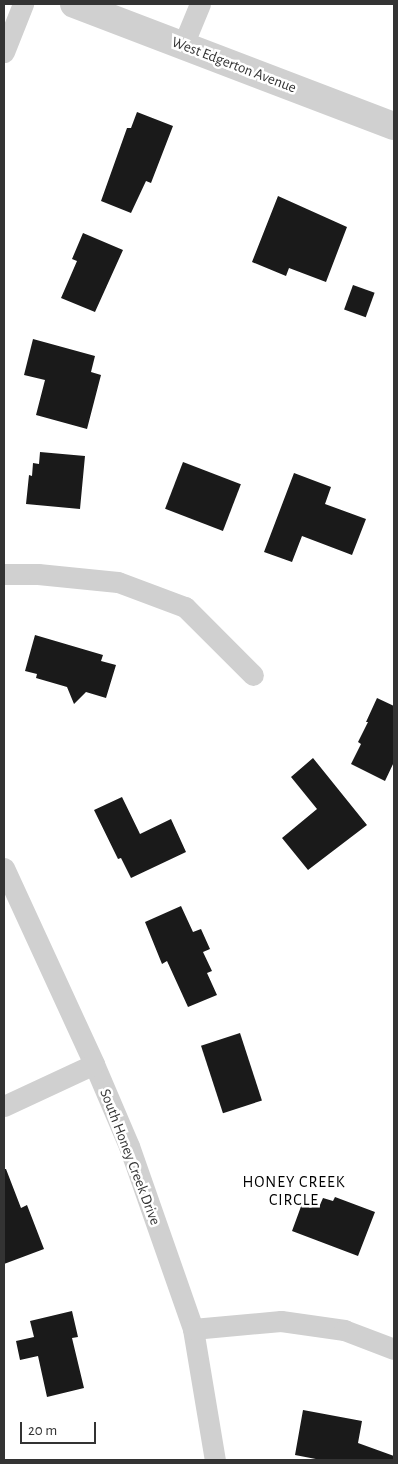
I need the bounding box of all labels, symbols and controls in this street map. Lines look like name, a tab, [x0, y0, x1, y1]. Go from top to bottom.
street label: West Edgerton Avenue	[169, 33, 299, 97]
street label: South Honey Creek Drive	[96, 1086, 164, 1228]
district label: HONEY CREEK CIRCLE	[241, 1172, 347, 1210]
scale bar	[22, 1412, 99, 1444]
text: 20 m	[28, 1423, 57, 1438]

